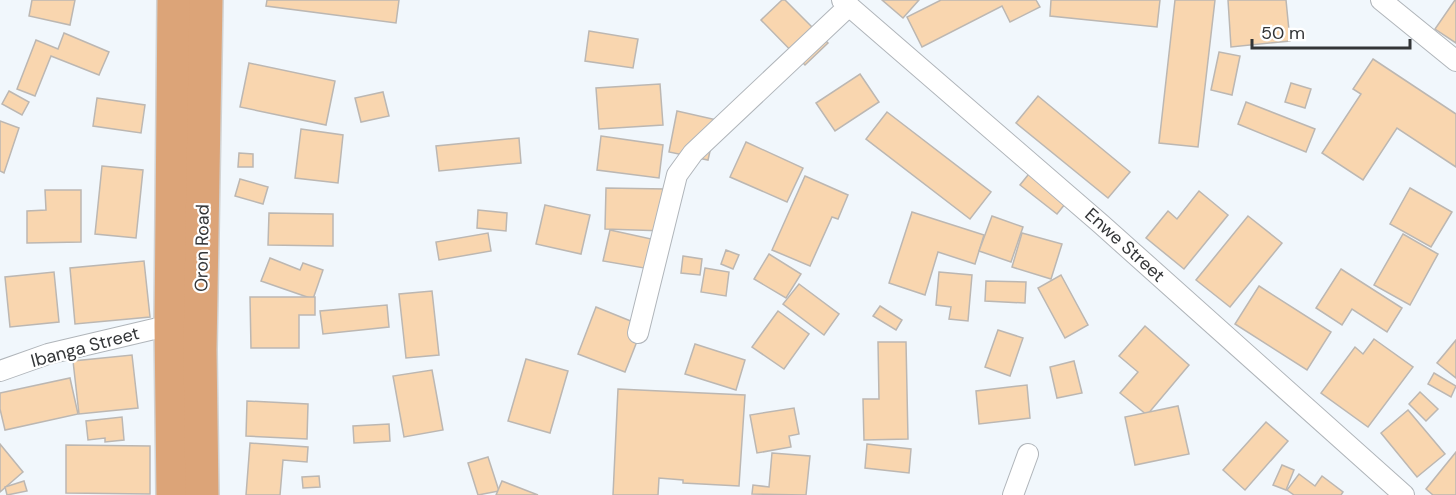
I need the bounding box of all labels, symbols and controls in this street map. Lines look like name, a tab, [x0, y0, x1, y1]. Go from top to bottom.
scale bar	[1252, 12, 1410, 50]
text: 50 m	[1261, 21, 1305, 45]
street label: Enwe Street	[1080, 203, 1170, 287]
street label: Oron Road	[189, 204, 215, 292]
street label: Ibanga Street	[28, 321, 142, 373]

